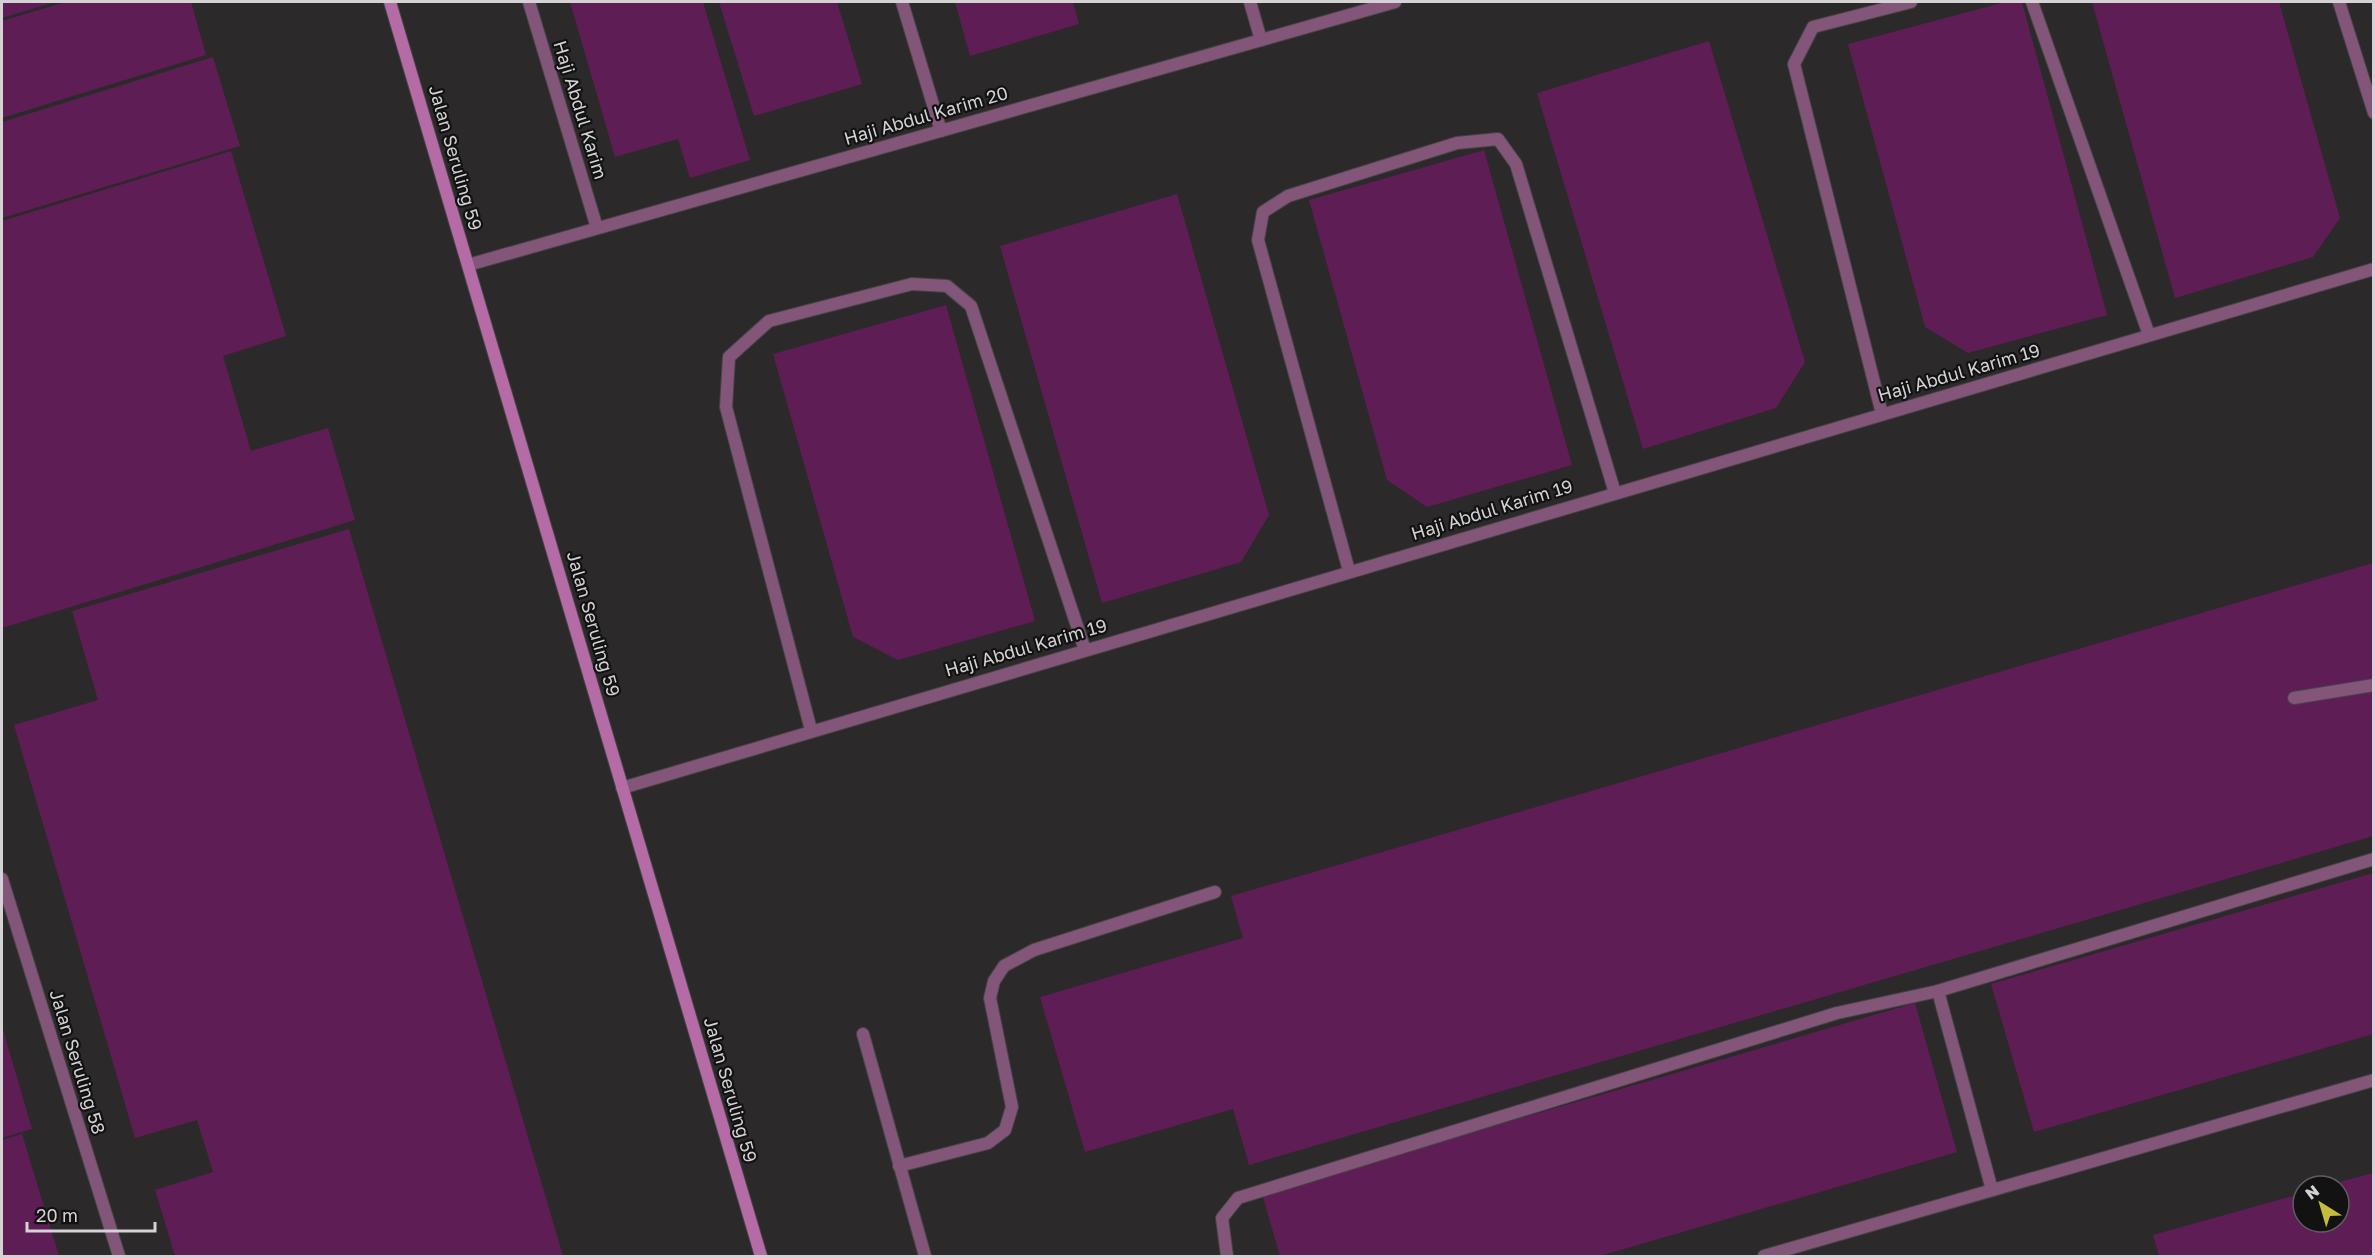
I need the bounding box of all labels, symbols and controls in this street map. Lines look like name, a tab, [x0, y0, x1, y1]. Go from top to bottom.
street label: Haji Abdul Karim	[549, 38, 612, 182]
street label: Haji Abdul Karim 20	[841, 81, 1010, 149]
street label: Jalan Seruling 59	[425, 83, 487, 233]
street label: Haji Abdul Karim 19	[1875, 338, 2042, 406]
street label: Haji Abdul Karim 19	[1408, 474, 1575, 544]
street label: Jalan Seruling 59	[563, 549, 625, 699]
street label: Haji Abdul Karim 19	[942, 613, 1109, 681]
street label: Jalan Seruling 58	[45, 987, 110, 1137]
street label: Jalan Seruling 59	[700, 1015, 762, 1165]
north arrow	[2291, 1174, 2351, 1234]
text: N	[2301, 1180, 2323, 1204]
scale bar	[27, 1195, 154, 1233]
text: 20 m	[36, 1204, 78, 1226]

